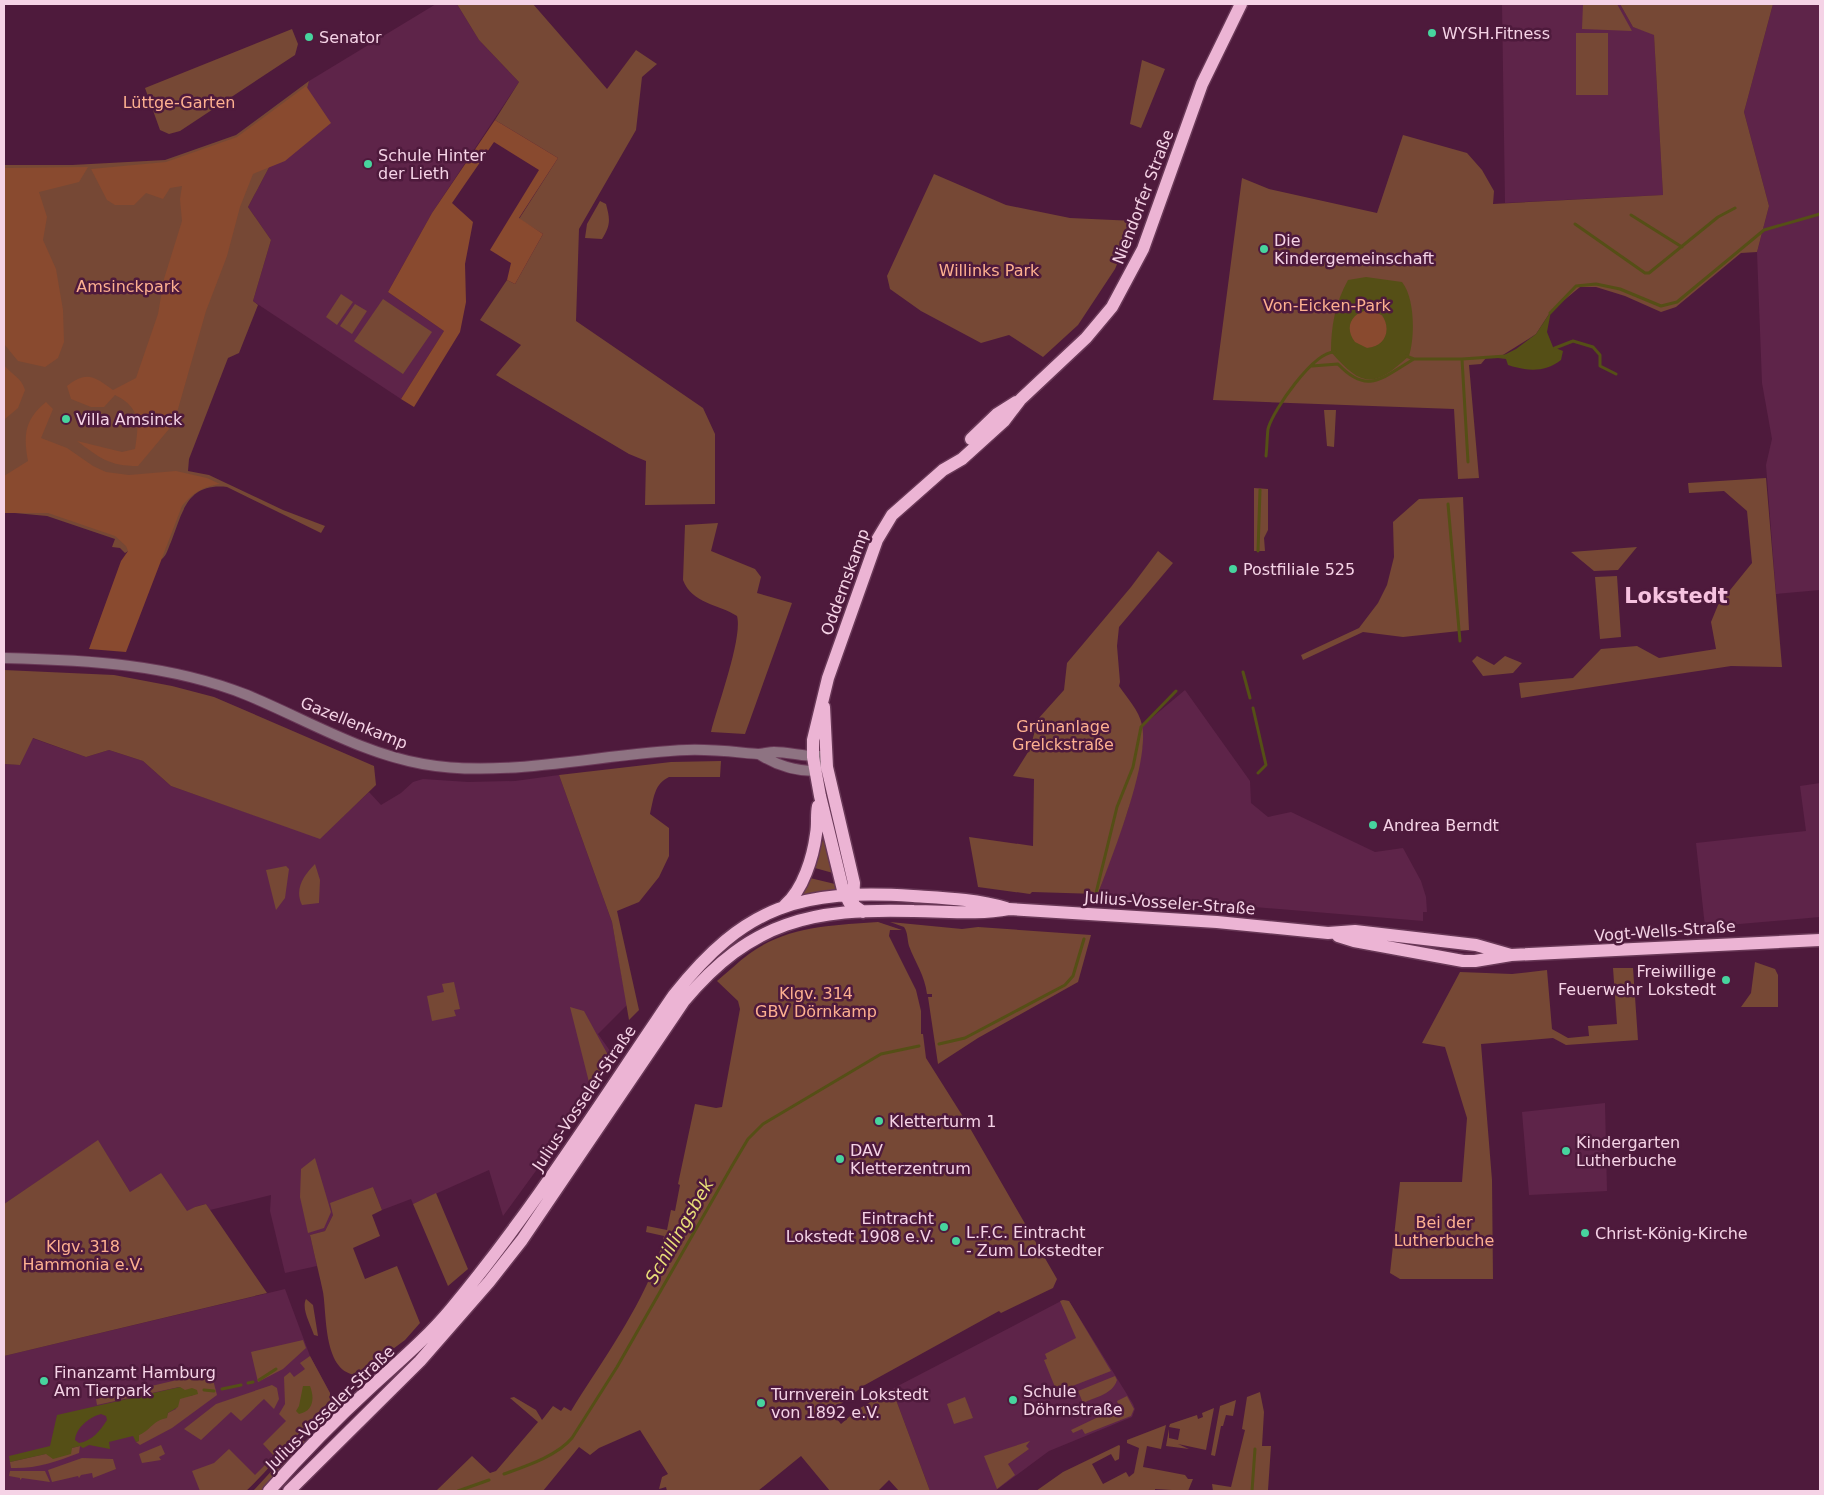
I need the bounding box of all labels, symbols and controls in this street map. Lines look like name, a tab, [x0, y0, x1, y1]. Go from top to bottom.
place label: WYSH.Fitness	[1442, 24, 1550, 43]
marker: WYSH.Fitness	[1426, 27, 1438, 39]
place label: Senator	[319, 28, 382, 47]
marker: Senator	[303, 31, 315, 43]
park label: Lüttge-Garten	[123, 93, 235, 112]
street label: Niendorfer Straße	[1109, 127, 1177, 267]
place label: Schule Hinter der Lieth	[378, 146, 486, 183]
marker: Schule Hinter der Lieth	[362, 158, 374, 170]
place label: Die Kindergemeinschaft	[1274, 231, 1434, 268]
marker: Die Kindergemeinschaft	[1258, 243, 1270, 255]
park label: Willinks Park	[939, 261, 1040, 280]
park label: Amsinckpark	[76, 277, 180, 296]
park label: Von-Eicken-Park	[1263, 296, 1392, 315]
place label: Villa Amsinck	[76, 410, 183, 429]
marker: Villa Amsinck	[60, 413, 72, 425]
street label: Oddernskamp	[817, 526, 873, 638]
place label: Postfiliale 525	[1243, 560, 1355, 579]
marker: Postfiliale 525	[1227, 563, 1239, 575]
district label: Lokstedt	[1624, 584, 1728, 608]
street label: Gazellenkamp	[298, 693, 410, 753]
park label: Grünanlage Grelckstraße	[1012, 717, 1114, 754]
place label: Andrea Berndt	[1383, 816, 1499, 835]
marker: Andrea Berndt	[1367, 819, 1379, 831]
street label: Julius-Vosseler-Straße	[1083, 887, 1256, 918]
street label: Vogt-Wells-Straße	[1594, 917, 1736, 945]
place label: Freiwillige Feuerwehr Lokstedt	[1558, 962, 1716, 999]
marker: Freiwillige Feuerwehr Lokstedt	[1720, 974, 1732, 986]
park label: Klgv. 314 GBV Dörnkamp	[755, 984, 877, 1021]
street label: Julius-Vosseler-Straße	[528, 1022, 640, 1175]
place label: Kletterturm 1	[889, 1112, 996, 1131]
marker: Kletterturm 1	[873, 1115, 885, 1127]
place label: Kindergarten Lutherbuche	[1576, 1133, 1680, 1170]
place label: DAV Kletterzentrum	[850, 1141, 971, 1178]
marker: Kindergarten Lutherbuche	[1560, 1145, 1572, 1157]
marker: DAV Kletterzentrum	[834, 1153, 846, 1165]
water label: Schillingsbek	[640, 1173, 718, 1287]
place label: Eintracht Lokstedt 1908 e.V.	[786, 1209, 934, 1246]
park label: Bei der Lutherbuche	[1394, 1213, 1494, 1250]
marker: Eintracht Lokstedt 1908 e.V.	[938, 1221, 950, 1233]
place label: L.F.C. Eintracht - Zum Lokstedter	[966, 1223, 1104, 1260]
place label: Christ-König-Kirche	[1595, 1224, 1748, 1243]
marker: Christ-König-Kirche	[1579, 1227, 1591, 1239]
marker: L.F.C. Eintracht - Zum Lokstedter	[950, 1235, 962, 1247]
park label: Klgv. 318 Hammonia e.V.	[22, 1237, 144, 1274]
street label: Julius-Vosseler-Straße	[261, 1342, 398, 1475]
place label: Finanzamt Hamburg Am Tierpark	[54, 1363, 216, 1400]
marker: Finanzamt Hamburg Am Tierpark	[38, 1375, 50, 1387]
place label: Schule Döhrnstraße	[1023, 1382, 1123, 1419]
place label: Turnverein Lokstedt von 1892 e.V.	[770, 1385, 929, 1422]
marker: Schule Döhrnstraße	[1007, 1394, 1019, 1406]
marker: Turnverein Lokstedt von 1892 e.V.	[755, 1397, 767, 1409]

